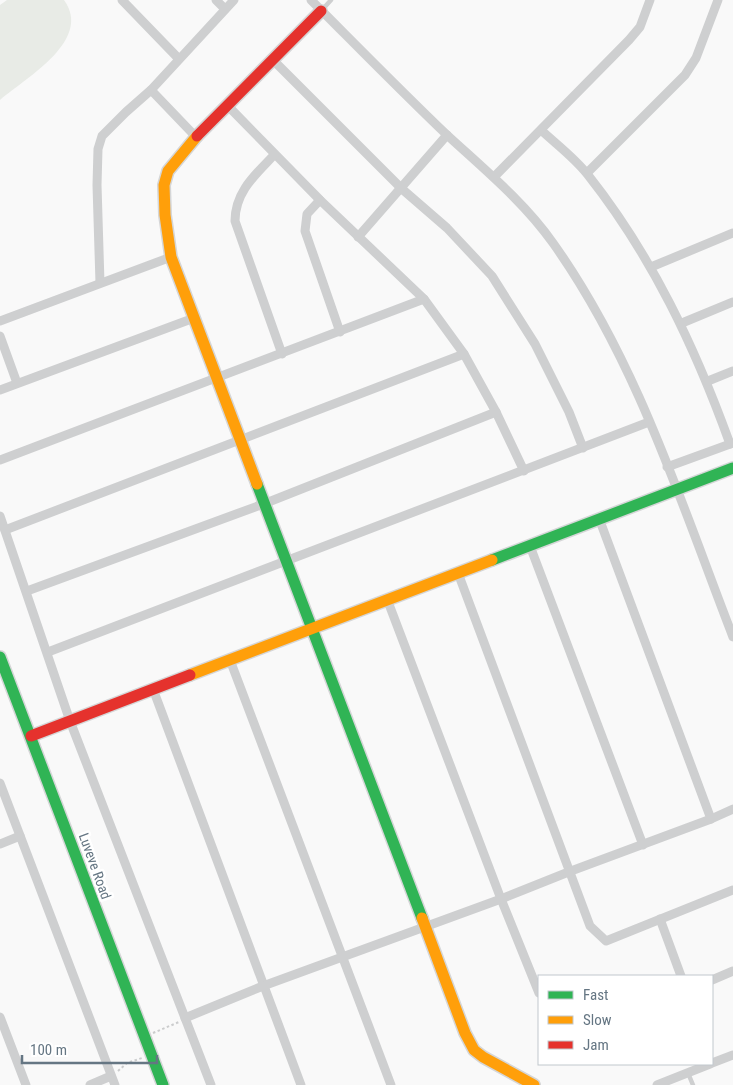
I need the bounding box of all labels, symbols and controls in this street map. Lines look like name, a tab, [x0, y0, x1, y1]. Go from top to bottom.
street label: Luveve Road	[76, 831, 114, 901]
legend	[538, 975, 713, 1065]
text: Fast	[583, 986, 608, 1004]
text: Slow	[583, 1011, 612, 1029]
scale bar	[22, 1032, 158, 1064]
text: Jam	[583, 1036, 609, 1054]
text: 100 m	[30, 1041, 67, 1059]

